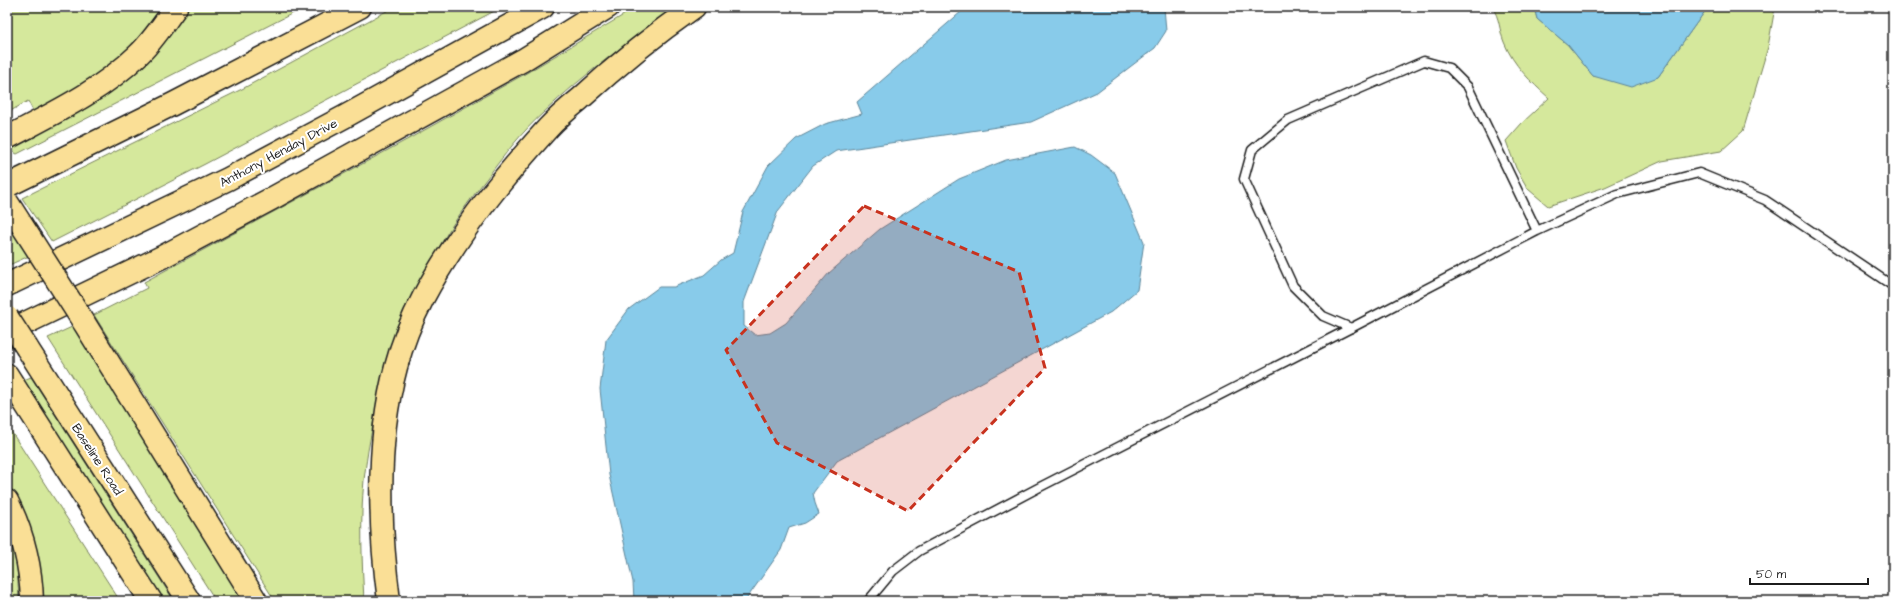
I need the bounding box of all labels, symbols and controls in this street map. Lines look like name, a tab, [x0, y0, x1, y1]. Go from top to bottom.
street label: Anthony Henday Drive	[216, 114, 341, 192]
street label: Baseline Road	[67, 420, 127, 499]
scale bar	[1750, 560, 1868, 586]
text: 50 m	[1756, 566, 1787, 583]

